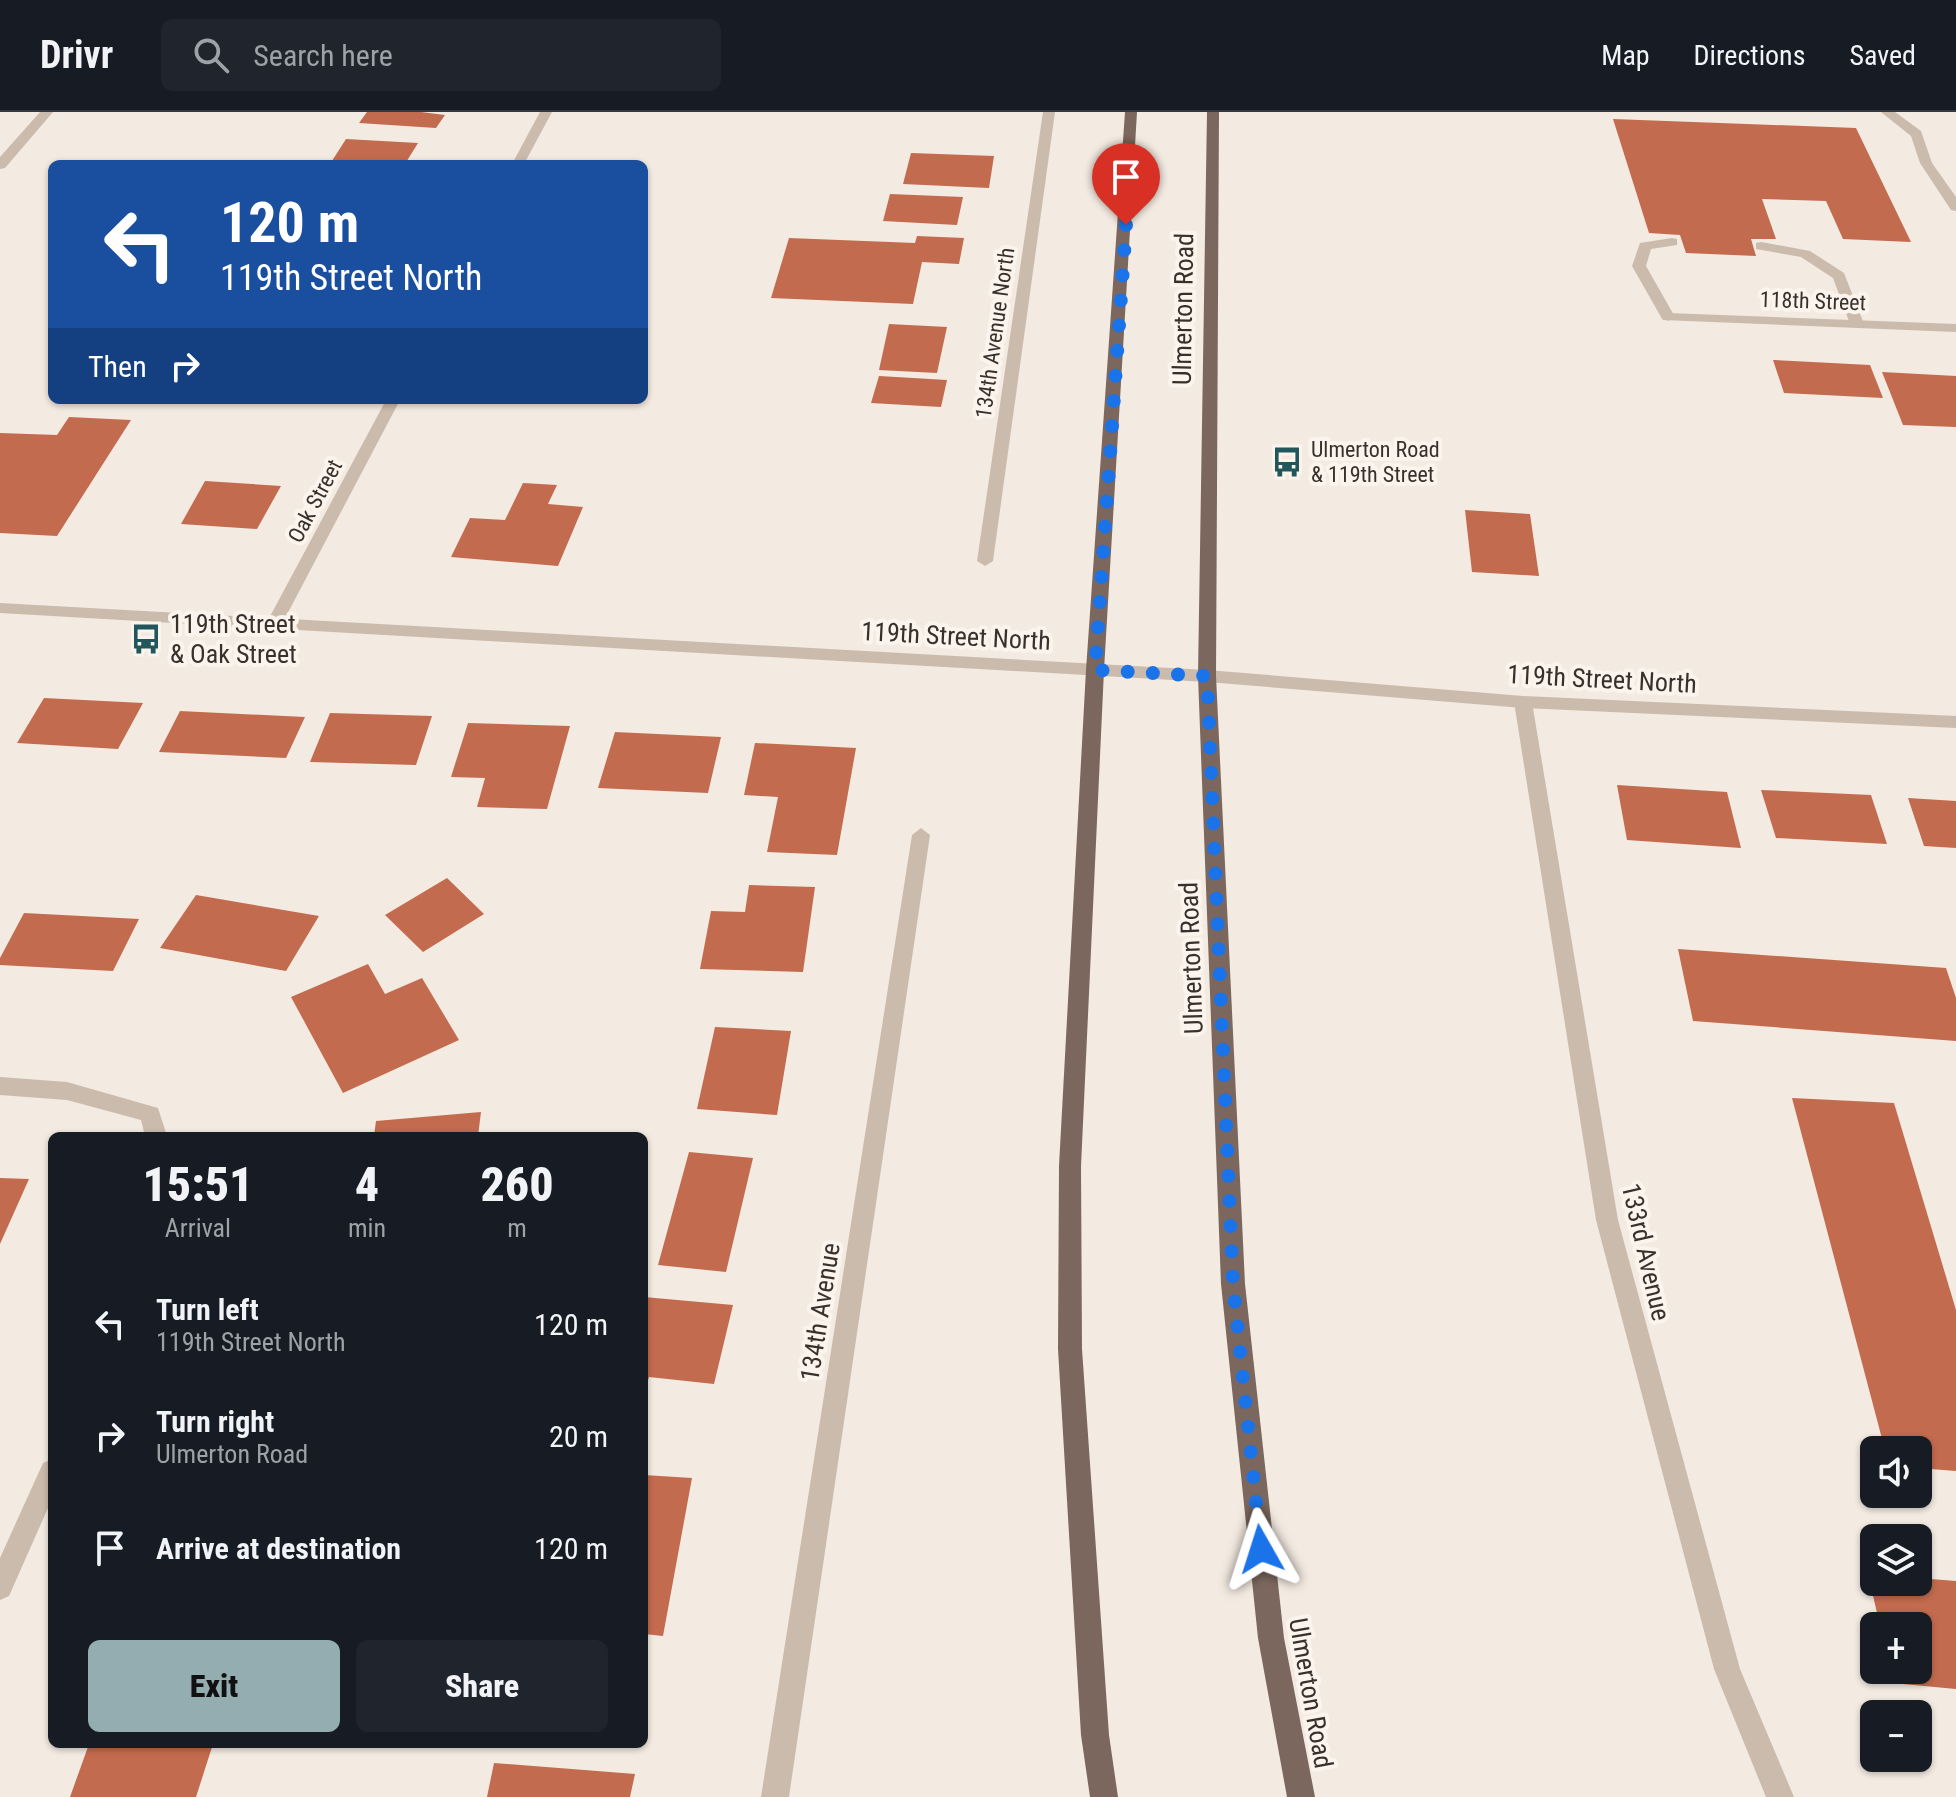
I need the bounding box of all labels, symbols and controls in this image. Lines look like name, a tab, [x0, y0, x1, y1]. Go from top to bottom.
search box	[161, 19, 721, 91]
text: Drivr	[40, 33, 113, 77]
icon: search	[189, 33, 233, 77]
text: Search here	[253, 38, 393, 73]
text: Map	[1601, 39, 1650, 72]
text: Directions	[1694, 39, 1805, 72]
text: Saved	[1849, 39, 1916, 72]
pin	[1092, 143, 1160, 225]
icon: arrive	[1104, 155, 1148, 199]
text: 120 m	[220, 190, 359, 256]
icon: left	[88, 192, 192, 296]
street label: Ulmerton Road	[1167, 233, 1199, 385]
street label: 134th Avenue North	[971, 246, 1019, 420]
text: 119th Street North	[220, 257, 483, 299]
street label: 118th Street	[1759, 287, 1867, 315]
icon: right	[163, 344, 207, 388]
text: Then	[88, 349, 147, 384]
place label: Ulmerton Road & 119th Street	[1311, 437, 1440, 487]
bus stop icon: Ulmerton Road & 119th Street	[1270, 445, 1304, 479]
street label: Oak Street	[283, 455, 347, 547]
place label: 119th Street & Oak Street	[170, 609, 297, 669]
street label: 119th Street North	[861, 616, 1051, 656]
bus stop icon: 119th Street & Oak Street	[129, 622, 163, 656]
street label: 119th Street North	[1507, 659, 1697, 699]
street label: Ulmerton Road	[1173, 881, 1209, 1035]
text: 15:51	[142, 1156, 254, 1213]
text: 4	[355, 1156, 379, 1213]
text: 260	[480, 1156, 554, 1213]
street label: 133rd Avenue	[1616, 1180, 1676, 1324]
text: Arrival	[165, 1213, 231, 1243]
text: min	[348, 1213, 386, 1243]
text: m	[507, 1213, 527, 1243]
street label: 134th Avenue	[794, 1241, 846, 1383]
text: Turn left	[156, 1292, 259, 1327]
icon: left	[88, 1302, 132, 1346]
text: 120 m	[534, 1307, 608, 1342]
text: 119th Street North	[156, 1327, 346, 1357]
text: Turn right	[156, 1404, 274, 1439]
icon: right	[88, 1414, 132, 1458]
text: 20 m	[549, 1419, 608, 1454]
map controls	[1860, 1436, 1932, 1772]
button: sound	[1860, 1436, 1932, 1508]
text: Ulmerton Road	[156, 1439, 308, 1469]
position arrow	[1219, 1507, 1303, 1591]
button: layers	[1860, 1524, 1932, 1596]
icon: arrive	[88, 1526, 132, 1570]
text: Arrive at destination	[156, 1531, 401, 1566]
text: 120 m	[534, 1531, 608, 1566]
button: +	[1860, 1612, 1932, 1684]
street label: Ulmerton Road	[1283, 1615, 1339, 1771]
button: Exit	[88, 1640, 340, 1732]
button: Share	[356, 1640, 608, 1732]
button: −	[1860, 1700, 1932, 1772]

